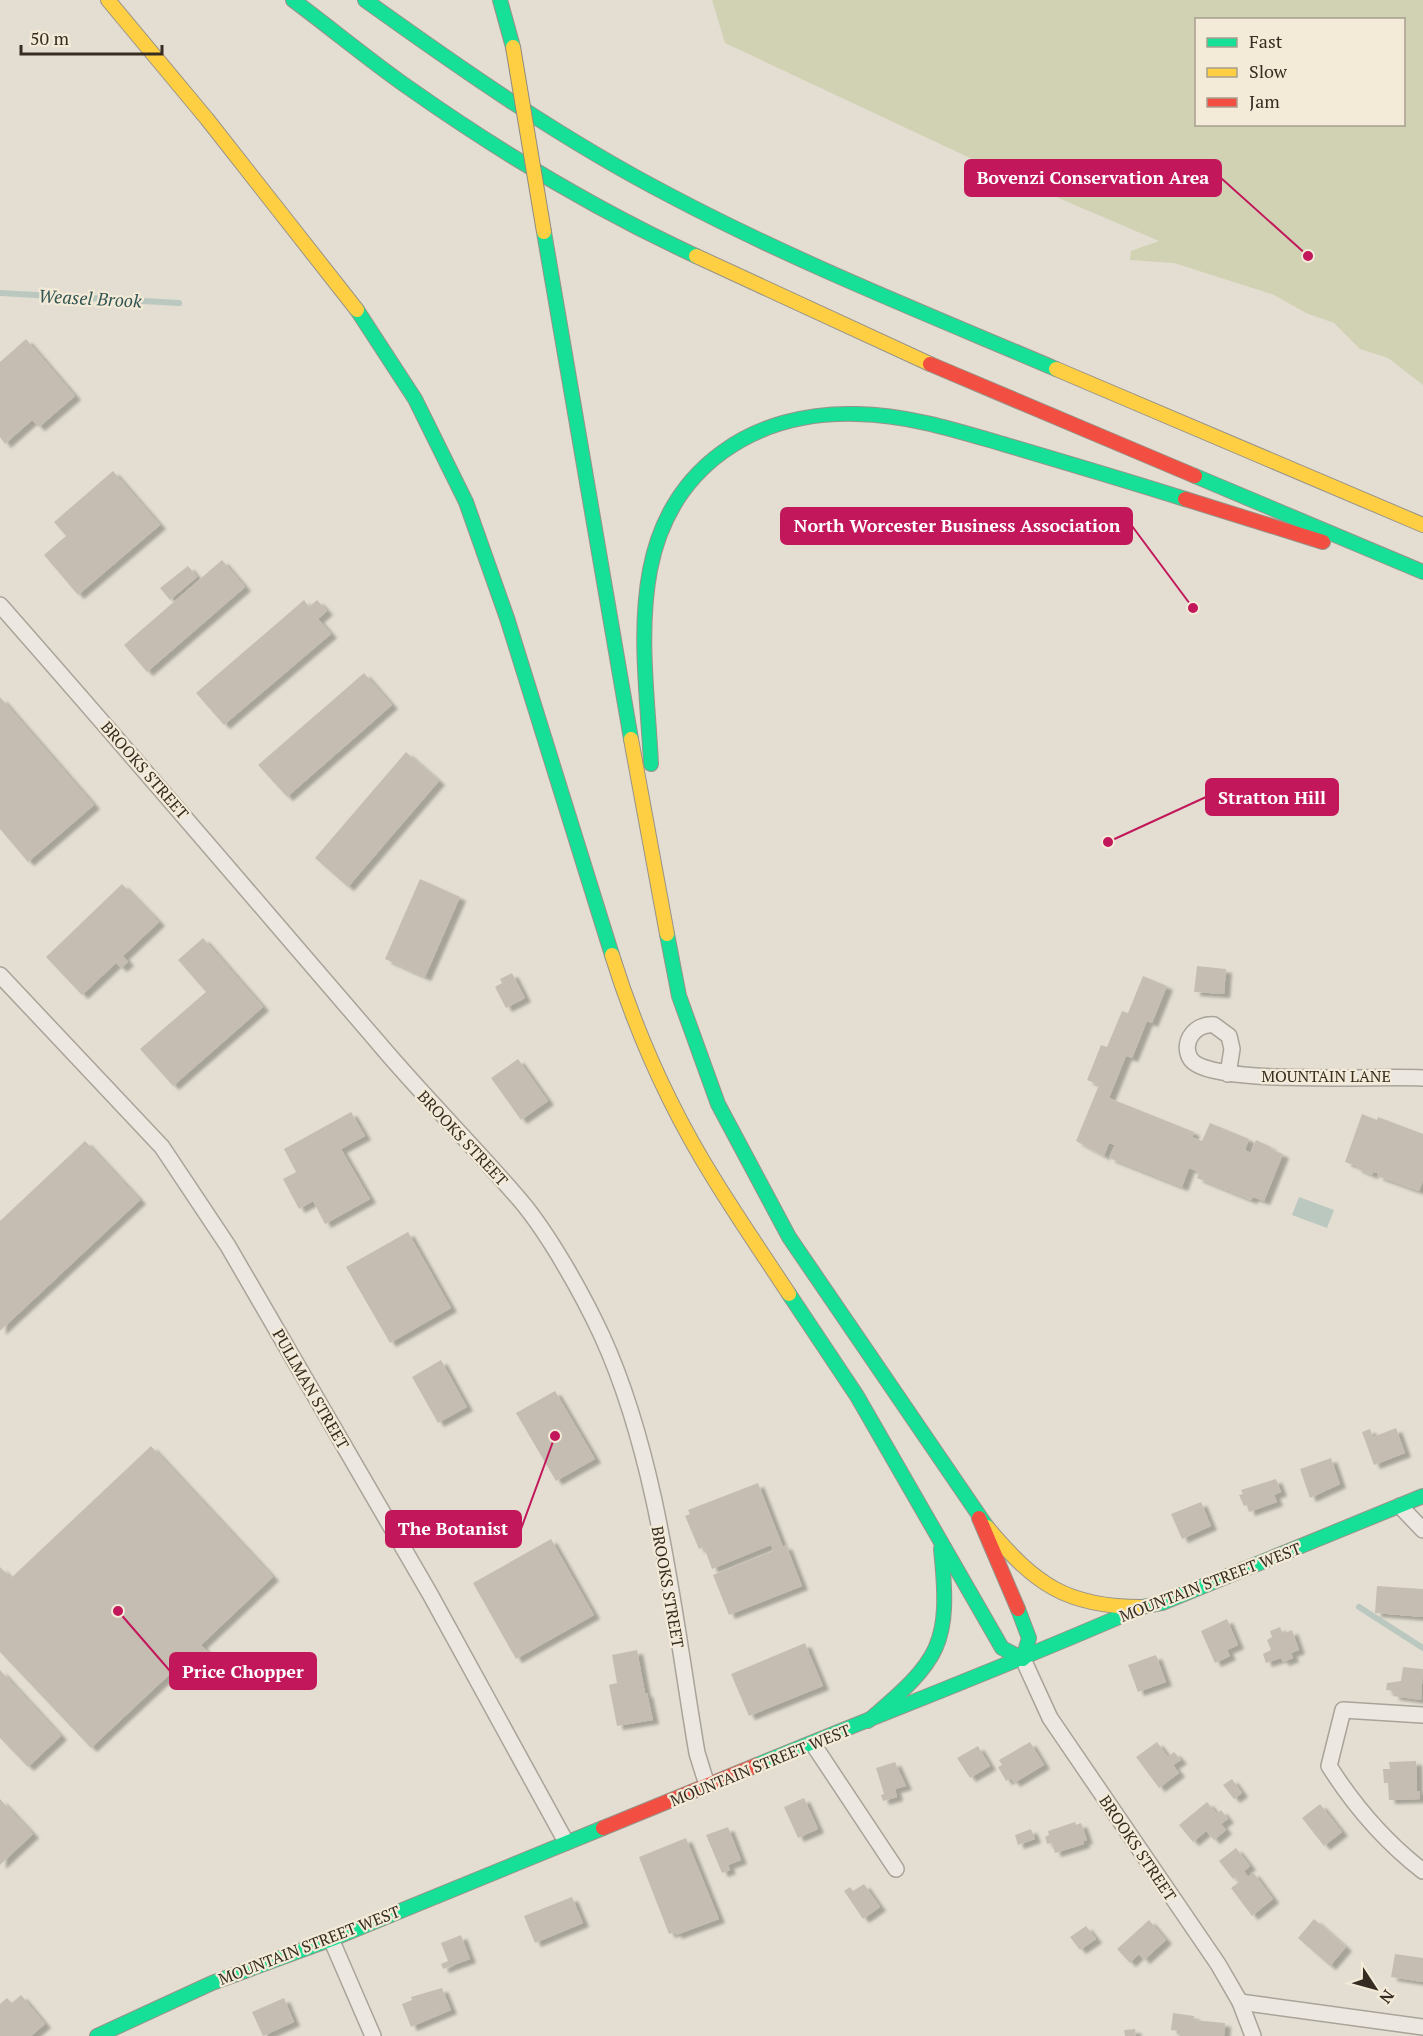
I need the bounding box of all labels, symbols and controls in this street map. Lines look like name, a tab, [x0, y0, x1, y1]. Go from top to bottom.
scale bar	[21, 18, 162, 56]
legend	[1195, 18, 1405, 126]
text: 50 m	[30, 26, 70, 50]
text: Fast	[1249, 29, 1283, 53]
text: Slow	[1249, 59, 1288, 83]
text: Jam	[1249, 89, 1280, 113]
callout: Bovenzi Conservation Area	[965, 160, 1221, 196]
text: Bovenzi Conservation Area	[977, 165, 1209, 189]
water label: Weasel Brook	[38, 283, 143, 313]
callout: North Worcester Business Association	[781, 508, 1132, 544]
text: North Worcester Business Association	[794, 513, 1121, 537]
street label: BROOKS STREET	[96, 716, 194, 824]
callout: Stratton Hill	[1206, 779, 1338, 815]
text: Stratton Hill	[1218, 785, 1326, 809]
street label: MOUNTAIN LANE	[1261, 1065, 1391, 1087]
street label: BROOKS STREET	[413, 1085, 513, 1191]
street label: PULLMAN STREET	[268, 1325, 354, 1453]
callout: The Botanist	[386, 1511, 521, 1547]
text: The Botanist	[398, 1516, 508, 1540]
street label: BROOKS STREET	[646, 1524, 690, 1650]
street label: MOUNTAIN STREET WEST	[1116, 1537, 1304, 1627]
callout: Price Chopper	[170, 1653, 316, 1689]
text: Price Chopper	[182, 1659, 304, 1683]
street label: MOUNTAIN STREET WEST	[667, 1719, 854, 1811]
street label: BROOKS STREET	[1094, 1791, 1182, 1905]
street label: MOUNTAIN STREET WEST	[215, 1900, 403, 1990]
north arrow	[1345, 1958, 1405, 2018]
text: N	[1375, 1985, 1400, 2008]

